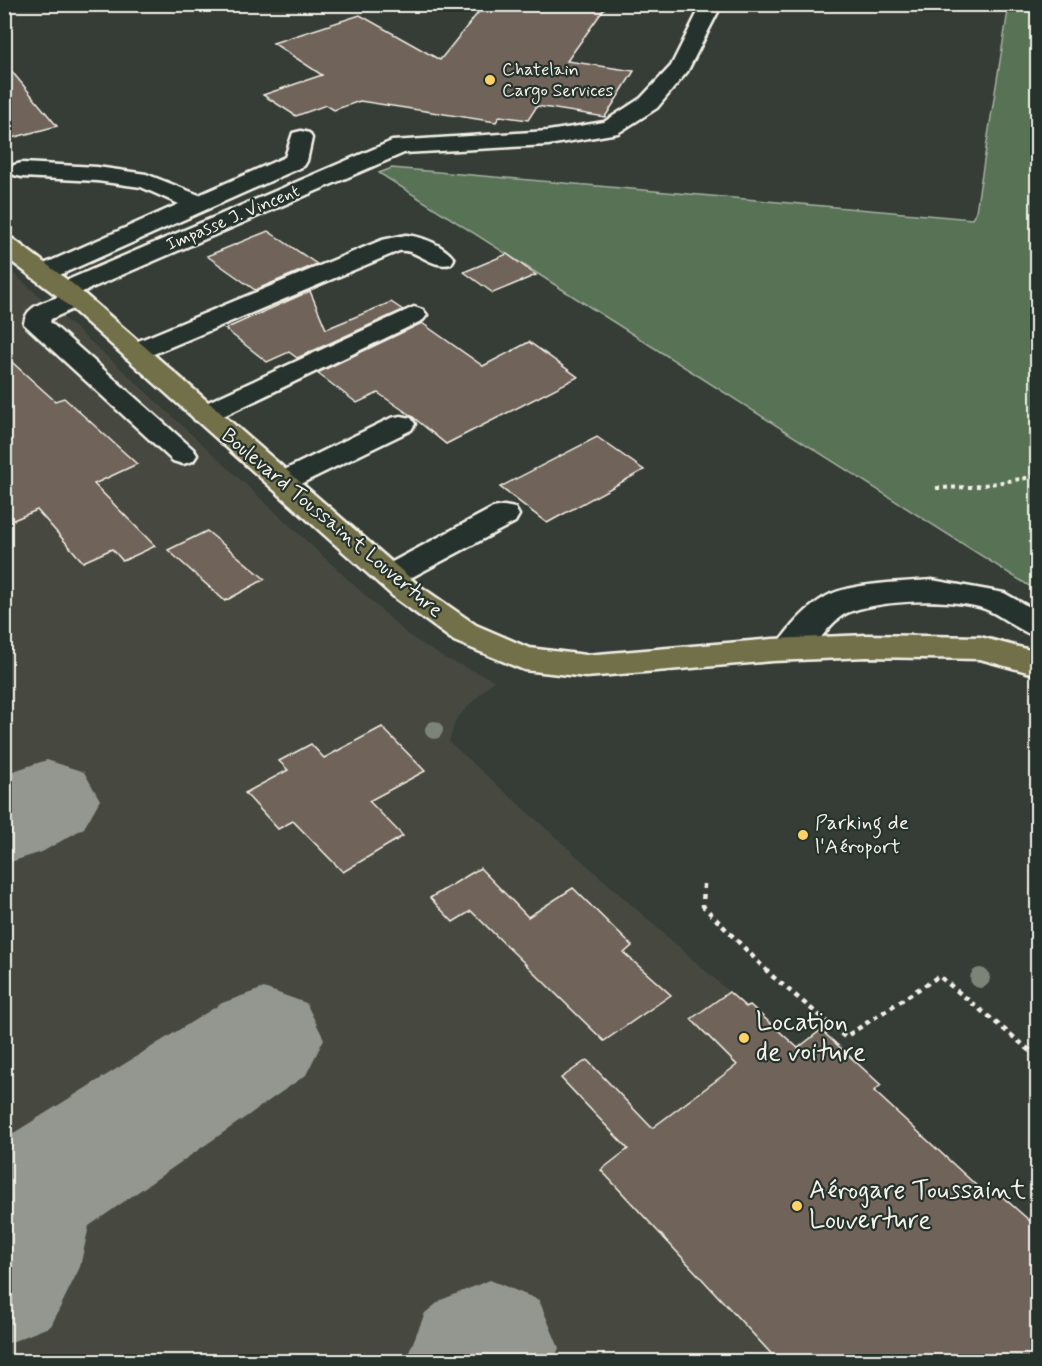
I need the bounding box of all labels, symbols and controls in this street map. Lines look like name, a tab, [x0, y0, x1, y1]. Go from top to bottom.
place label: Chatelain Cargo Services	[502, 58, 614, 104]
marker: Chatelain Cargo Services	[483, 73, 497, 87]
street label: Impasse J. Vincent	[163, 179, 304, 257]
street label: Boulevard Toussaint Louverture	[215, 422, 449, 624]
place label: Parking de l'Aéroport	[815, 809, 909, 861]
marker: Parking de l'Aéroport	[796, 828, 810, 842]
place label: Location de voiture	[756, 1006, 866, 1070]
marker: Location de voiture	[737, 1031, 751, 1045]
place label: Aérogare Toussaint Louverture	[809, 1174, 1026, 1238]
marker: Aérogare Toussaint Louverture	[790, 1199, 804, 1213]

